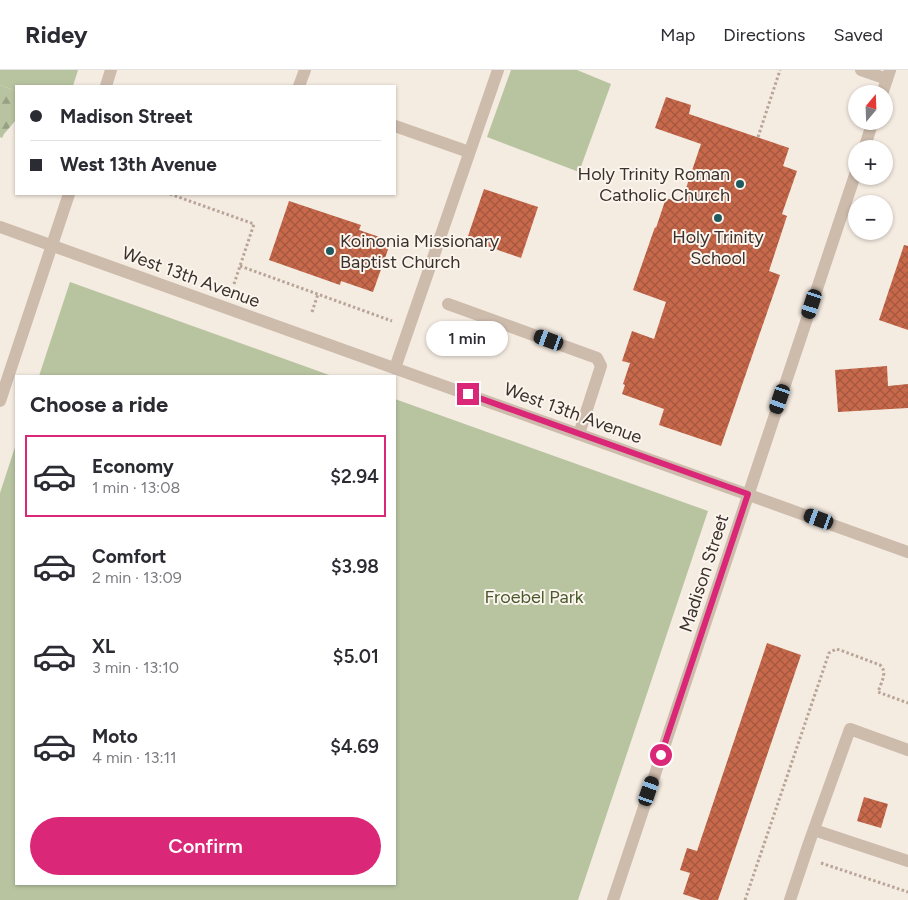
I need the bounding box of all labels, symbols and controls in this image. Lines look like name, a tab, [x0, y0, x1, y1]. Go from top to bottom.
text: Ridey	[25, 20, 88, 49]
text: Map	[660, 24, 695, 46]
text: Directions	[723, 24, 805, 46]
text: Saved	[833, 24, 883, 46]
north arrow	[848, 85, 892, 130]
map controls	[848, 85, 893, 240]
text: Madison Street	[60, 105, 193, 128]
button: +	[848, 140, 893, 185]
text: West 13th Avenue	[60, 153, 217, 176]
place label: Holy Trinity Roman Catholic Church	[578, 163, 730, 206]
marker: Holy Trinity Roman Catholic Church	[734, 178, 746, 190]
button: −	[848, 195, 893, 240]
marker: Holy Trinity School	[712, 212, 724, 224]
place label: Holy Trinity School	[672, 226, 764, 269]
place label: Koinonia Missionary Baptist Church	[340, 230, 500, 273]
street label: West 13th Avenue	[119, 242, 263, 312]
marker: Koinonia Missionary Baptist Church	[324, 245, 336, 257]
car	[800, 287, 823, 321]
callout: 1 min	[427, 322, 509, 356]
car	[532, 328, 565, 352]
text: 1 min	[448, 329, 486, 348]
street label: West 13th Avenue	[501, 378, 645, 448]
car	[768, 382, 791, 416]
route end	[457, 383, 479, 405]
text: Choose a ride	[30, 391, 168, 418]
icon: car	[32, 454, 77, 499]
text: Economy	[92, 455, 174, 478]
text: $2.94	[330, 465, 379, 488]
text: 1 min · 13:08	[92, 478, 180, 497]
car	[802, 507, 835, 531]
street label: Madison Street	[675, 511, 734, 635]
icon: car	[32, 544, 77, 589]
text: Comfort	[92, 545, 167, 568]
text: $3.98	[331, 555, 379, 578]
text: 2 min · 13:09	[92, 568, 182, 587]
park label: Froebel Park	[485, 586, 584, 608]
icon: car	[32, 634, 77, 679]
text: XL	[92, 635, 115, 658]
text: $5.01	[333, 645, 379, 668]
text: 3 min · 13:10	[92, 658, 179, 677]
icon: car	[32, 724, 77, 769]
text: Moto	[92, 725, 138, 748]
text: $4.69	[330, 735, 379, 758]
route start	[650, 744, 672, 766]
text: 4 min · 13:11	[92, 748, 177, 767]
car	[637, 774, 660, 808]
button: Confirm	[30, 817, 381, 875]

